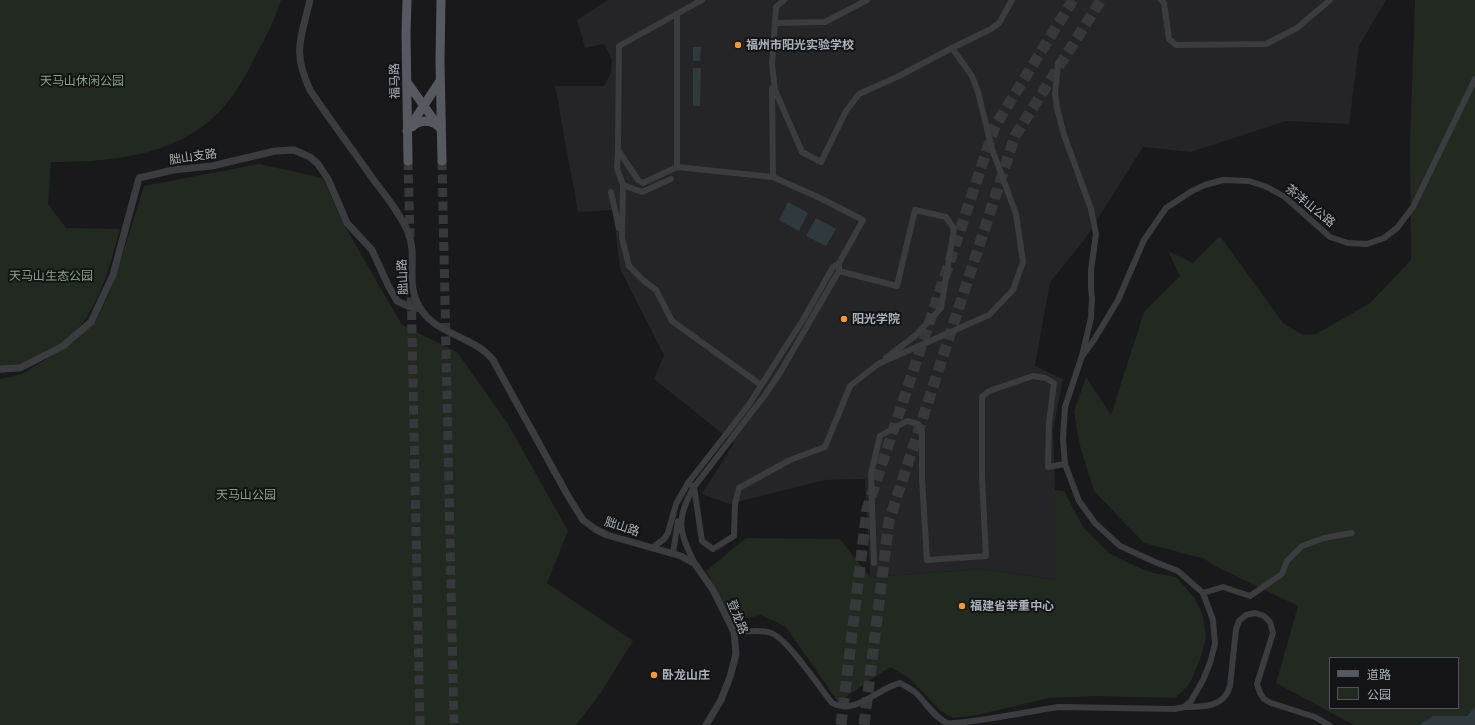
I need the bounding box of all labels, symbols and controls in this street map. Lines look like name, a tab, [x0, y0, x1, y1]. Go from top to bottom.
place label: 福州市阳光实验学校	[746, 38, 854, 52]
marker: 福州市阳光实验学校	[733, 40, 743, 50]
street label: 福马路	[387, 63, 403, 99]
park label: 天马山休闲公园	[40, 74, 124, 88]
street label: 胐山支路	[168, 147, 218, 167]
street label: 茶洋山公路	[1282, 182, 1338, 230]
street label: 胐山路	[395, 259, 411, 295]
park label: 天马山生态公园	[9, 269, 93, 283]
place label: 阳光学院	[852, 312, 900, 326]
marker: 阳光学院	[839, 314, 849, 324]
park label: 天马山公园	[216, 488, 276, 502]
street label: 胐山路	[603, 515, 641, 539]
street label: 登龙路	[724, 598, 750, 636]
place label: 福建省举重中心	[970, 599, 1054, 613]
marker: 福建省举重中心	[957, 601, 967, 611]
legend	[1329, 657, 1459, 709]
place label: 卧龙山庄	[662, 668, 710, 682]
text: 道路	[1367, 669, 1391, 681]
marker: 卧龙山庄	[649, 670, 659, 680]
text: 公园	[1367, 689, 1391, 701]

